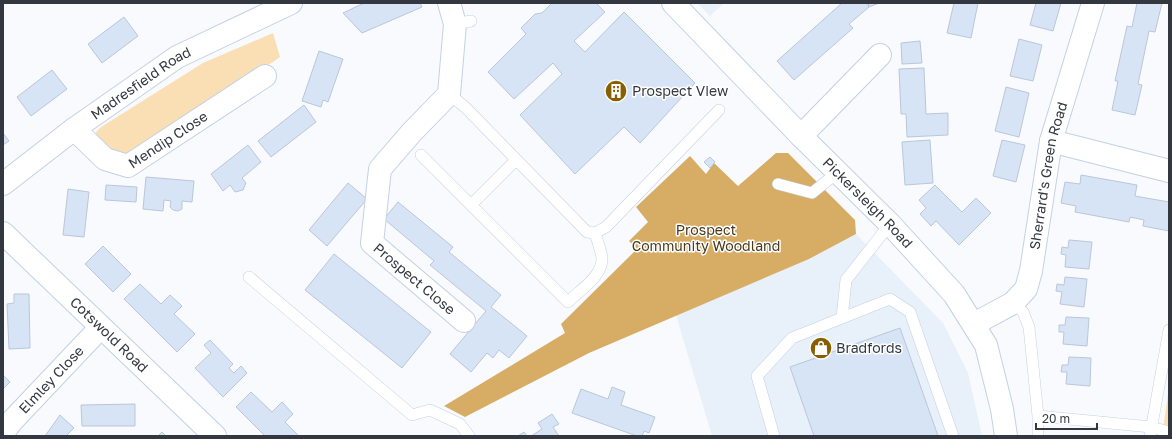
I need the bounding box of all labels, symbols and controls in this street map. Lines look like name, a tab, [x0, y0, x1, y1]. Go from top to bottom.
street label: Madresfield Road	[87, 43, 193, 123]
building icon: Prospect View	[603, 78, 629, 104]
place label: Prospect View	[632, 82, 728, 99]
street label: Sherrard's Green Road	[1025, 100, 1070, 251]
street label: Mendip Close	[125, 107, 210, 171]
street label: Pickersleigh Road	[820, 154, 917, 251]
park label: Prospect Community Woodland	[632, 221, 780, 254]
street label: Prospect Close	[370, 239, 459, 318]
street label: Cotswold Road	[67, 293, 152, 376]
shop icon: Bradfords	[808, 335, 834, 361]
place label: Bradfords	[836, 339, 902, 356]
street label: Elmley Close	[15, 342, 87, 417]
scale bar	[1036, 405, 1097, 431]
text: 20 m	[1042, 411, 1070, 426]

